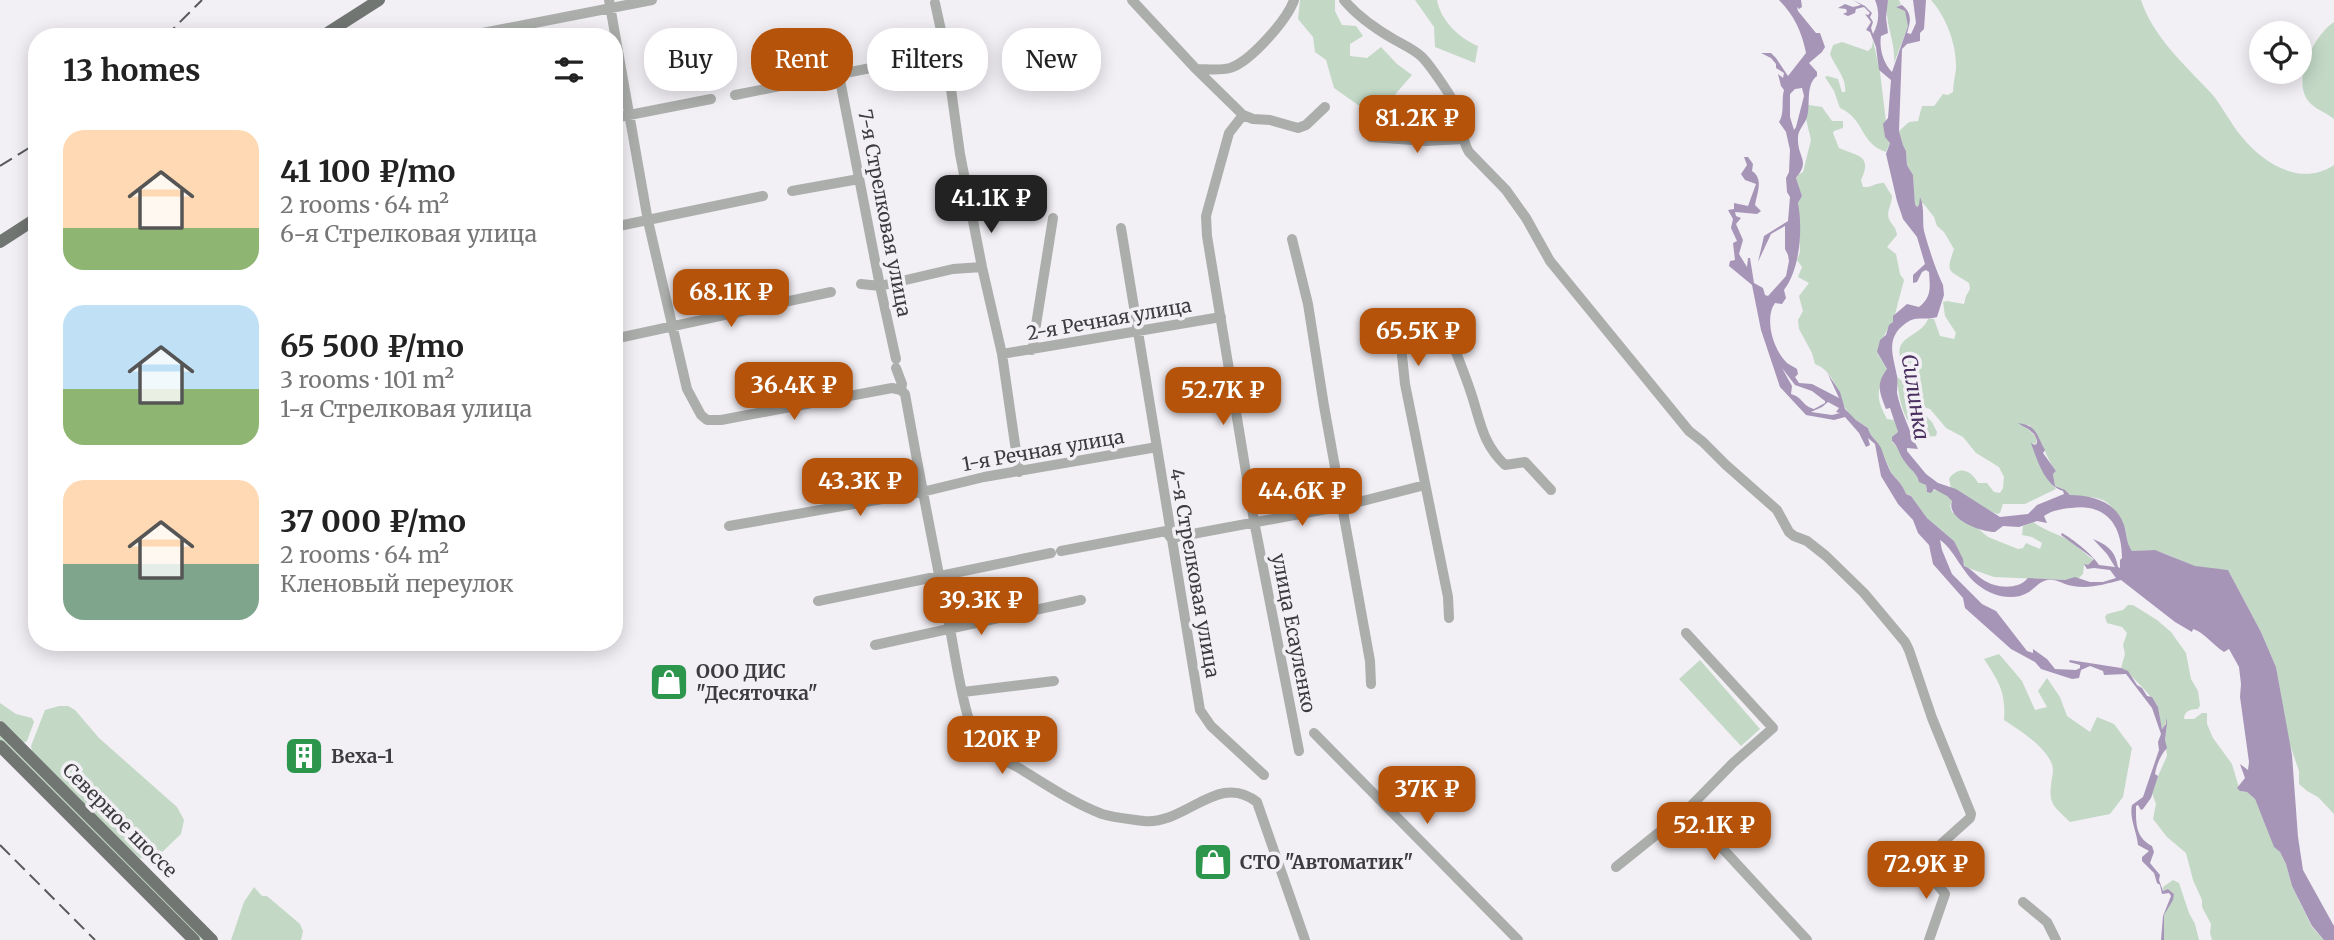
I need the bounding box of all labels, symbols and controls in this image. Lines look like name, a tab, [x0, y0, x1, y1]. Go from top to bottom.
map controls	[2249, 21, 2312, 84]
button: locate	[2249, 21, 2312, 84]
chip: Buy	[644, 28, 737, 91]
chip: Rent	[751, 28, 853, 91]
chip: Filters	[867, 28, 988, 91]
chip: New	[1002, 28, 1101, 91]
text: 13 homes	[63, 51, 201, 89]
icon: filters	[550, 51, 588, 89]
pin: 81.2K ₽	[1352, 96, 1482, 155]
text: 81.2K ₽	[1375, 103, 1459, 132]
street label: 7-я Стрелковая улица	[853, 107, 917, 319]
text: 41 100 ₽/mo	[280, 152, 456, 190]
icon: home	[119, 158, 203, 242]
pin: 41.1K ₽	[926, 176, 1056, 235]
text: 41.1K ₽	[951, 183, 1031, 212]
text: 2 rooms · 64 m²	[280, 190, 449, 219]
text: 6-я Стрелковая улица	[280, 219, 537, 248]
pin: 68.1K ₽	[666, 270, 796, 329]
text: 68.1K ₽	[689, 277, 773, 306]
street label: 2-я Речная улица	[1025, 293, 1193, 345]
pin: 65.5K ₽	[1353, 308, 1483, 368]
text: 65.5K ₽	[1376, 316, 1460, 345]
text: 65 500 ₽/mo	[280, 327, 464, 365]
icon: home	[119, 333, 203, 417]
water label: Силинка	[1895, 352, 1936, 442]
pin: 36.4K ₽	[729, 362, 859, 422]
text: 3 rooms · 101 m²	[280, 365, 454, 394]
pin: 52.7K ₽	[1158, 368, 1288, 427]
text: 36.4K ₽	[751, 370, 837, 399]
text: 52.7K ₽	[1181, 375, 1265, 404]
text: 1-я Стрелковая улица	[280, 394, 532, 423]
street label: 1-я Речная улица	[960, 424, 1126, 476]
pin: 43.3K ₽	[795, 458, 925, 518]
text: 43.3K ₽	[818, 466, 902, 495]
street label: 4-я Стрелковая улица	[1165, 466, 1225, 680]
pin: 44.6K ₽	[1237, 468, 1367, 528]
text: 44.6K ₽	[1258, 476, 1346, 505]
text: 37 000 ₽/mo	[280, 502, 466, 540]
icon: home	[119, 508, 203, 592]
text: 2 rooms · 64 m²	[280, 540, 449, 569]
street label: улица Есауленко	[1267, 551, 1321, 715]
text: Кленовый переулок	[280, 569, 514, 598]
pin: 39.3K ₽	[916, 578, 1046, 637]
text: 39.3K ₽	[939, 585, 1023, 614]
place label: ООО ДИС "Десяточка"	[696, 659, 818, 705]
shop icon: ООО ДИС "Десяточка"	[648, 661, 690, 703]
pin: 120K ₽	[945, 716, 1059, 776]
text: 120K ₽	[963, 724, 1041, 753]
building icon: Веха-1	[283, 735, 325, 777]
place label: Веха-1	[331, 744, 394, 768]
street label: Северное шоссе	[58, 758, 182, 882]
pin: 37K ₽	[1378, 766, 1476, 826]
text: 37K ₽	[1394, 774, 1460, 803]
pin: 52.1K ₽	[1649, 802, 1779, 862]
text: 52.1K ₽	[1673, 810, 1755, 839]
shop icon: СТО "Автоматик"	[1192, 841, 1234, 883]
pin: 72.9K ₽	[1861, 842, 1991, 901]
text: 72.9K ₽	[1884, 849, 1968, 878]
place label: СТО "Автоматик"	[1240, 850, 1413, 874]

